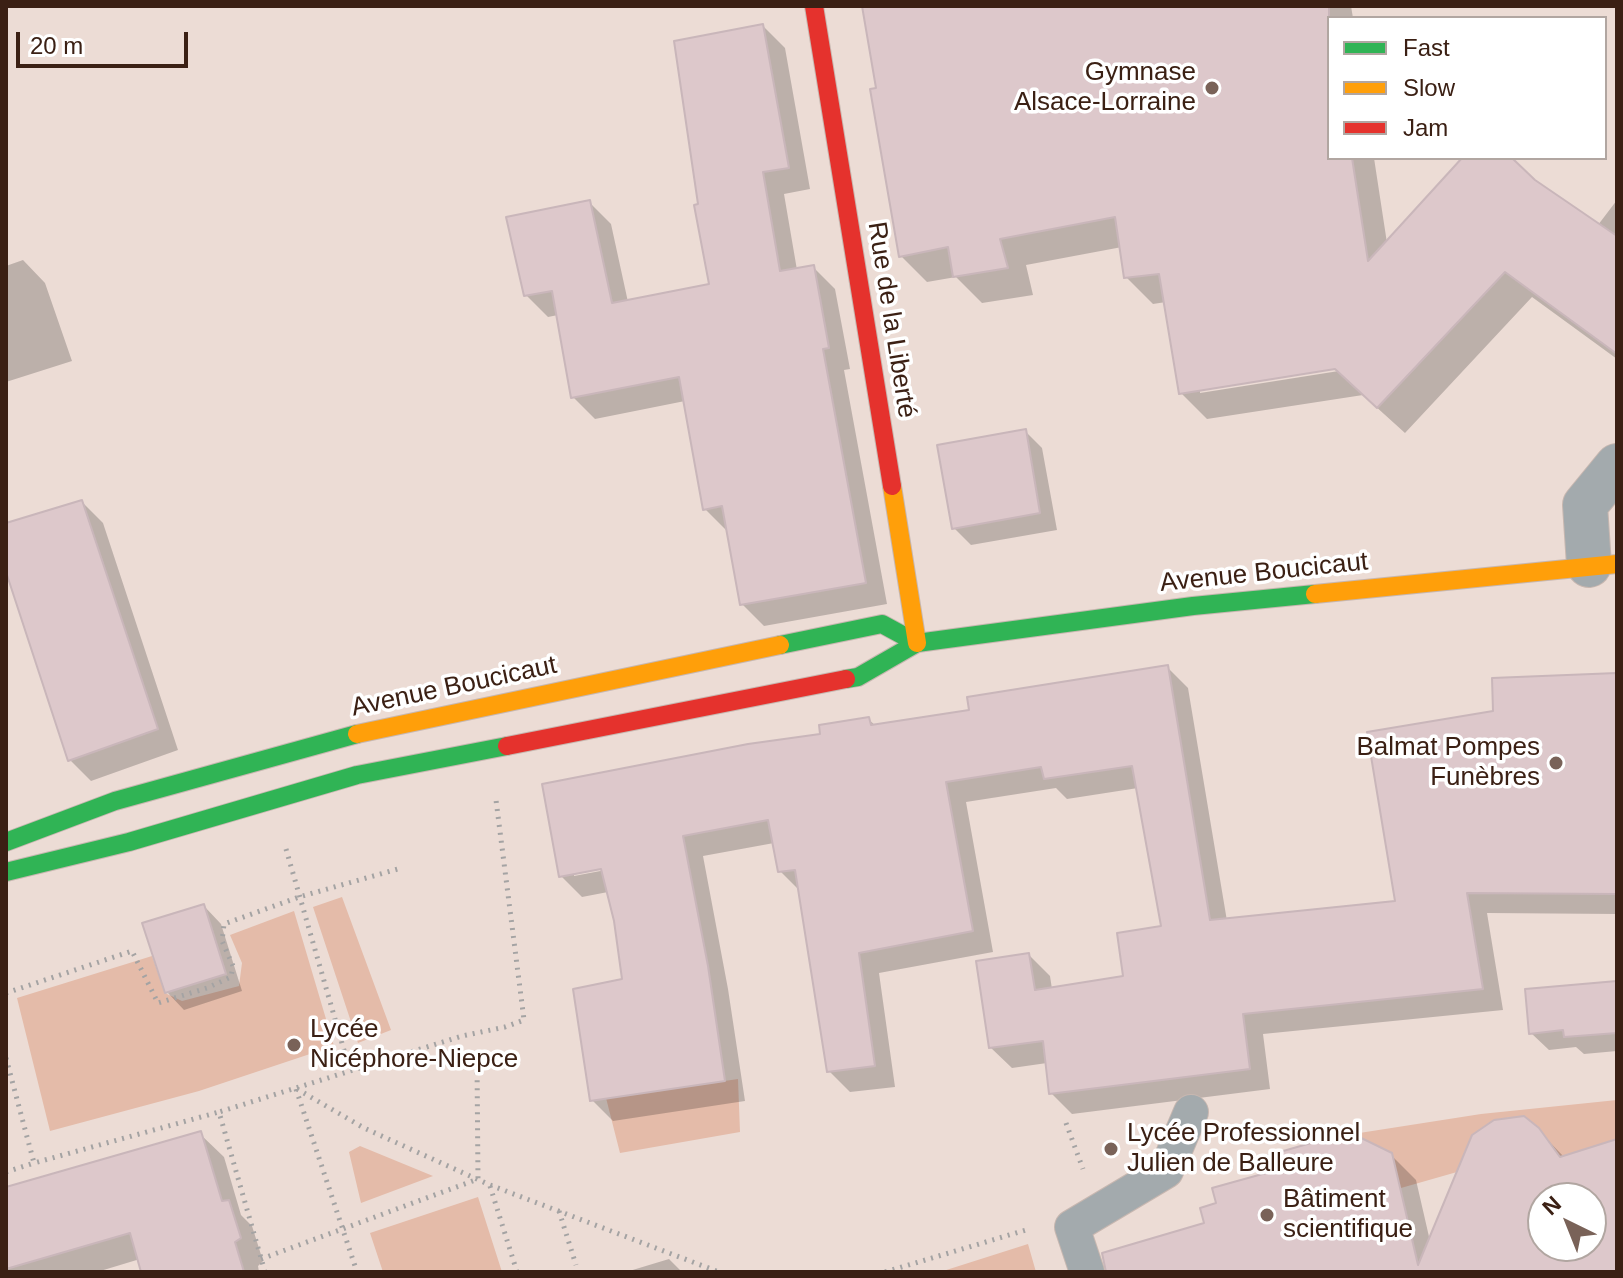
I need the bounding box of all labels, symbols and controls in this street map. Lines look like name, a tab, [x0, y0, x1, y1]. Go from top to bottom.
scale bar	[20, 16, 192, 66]
legend	[1327, 16, 1607, 160]
text: 20 m	[30, 32, 83, 59]
text: Fast	[1403, 34, 1450, 61]
place label: Gymnase Alsace-Lorraine	[1014, 57, 1196, 118]
text: Slow	[1403, 74, 1455, 101]
marker: Gymnase Alsace-Lorraine	[1203, 79, 1221, 97]
text: Jam	[1403, 114, 1448, 141]
street label: Rue de la Liberté	[860, 220, 922, 420]
street label: Avenue Boucicaut	[1158, 547, 1370, 599]
street label: Avenue Boucicaut	[348, 650, 560, 724]
place label: Balmat Pompes Funèbres	[1356, 732, 1540, 794]
marker: Balmat Pompes Funèbres	[1547, 754, 1565, 772]
place label: Lycée Nicéphore-Niepce	[310, 1014, 518, 1076]
marker: Lycée Nicéphore-Niepce	[285, 1036, 303, 1054]
place label: Lycée Professionnel Julien de Balleure	[1127, 1118, 1360, 1180]
marker: Lycée Professionnel Julien de Balleure	[1102, 1140, 1120, 1158]
north arrow	[1527, 1182, 1607, 1262]
place label: Bâtiment scientifique	[1283, 1184, 1413, 1246]
text: N	[1537, 1191, 1566, 1220]
marker: Bâtiment scientifique	[1258, 1206, 1276, 1224]

